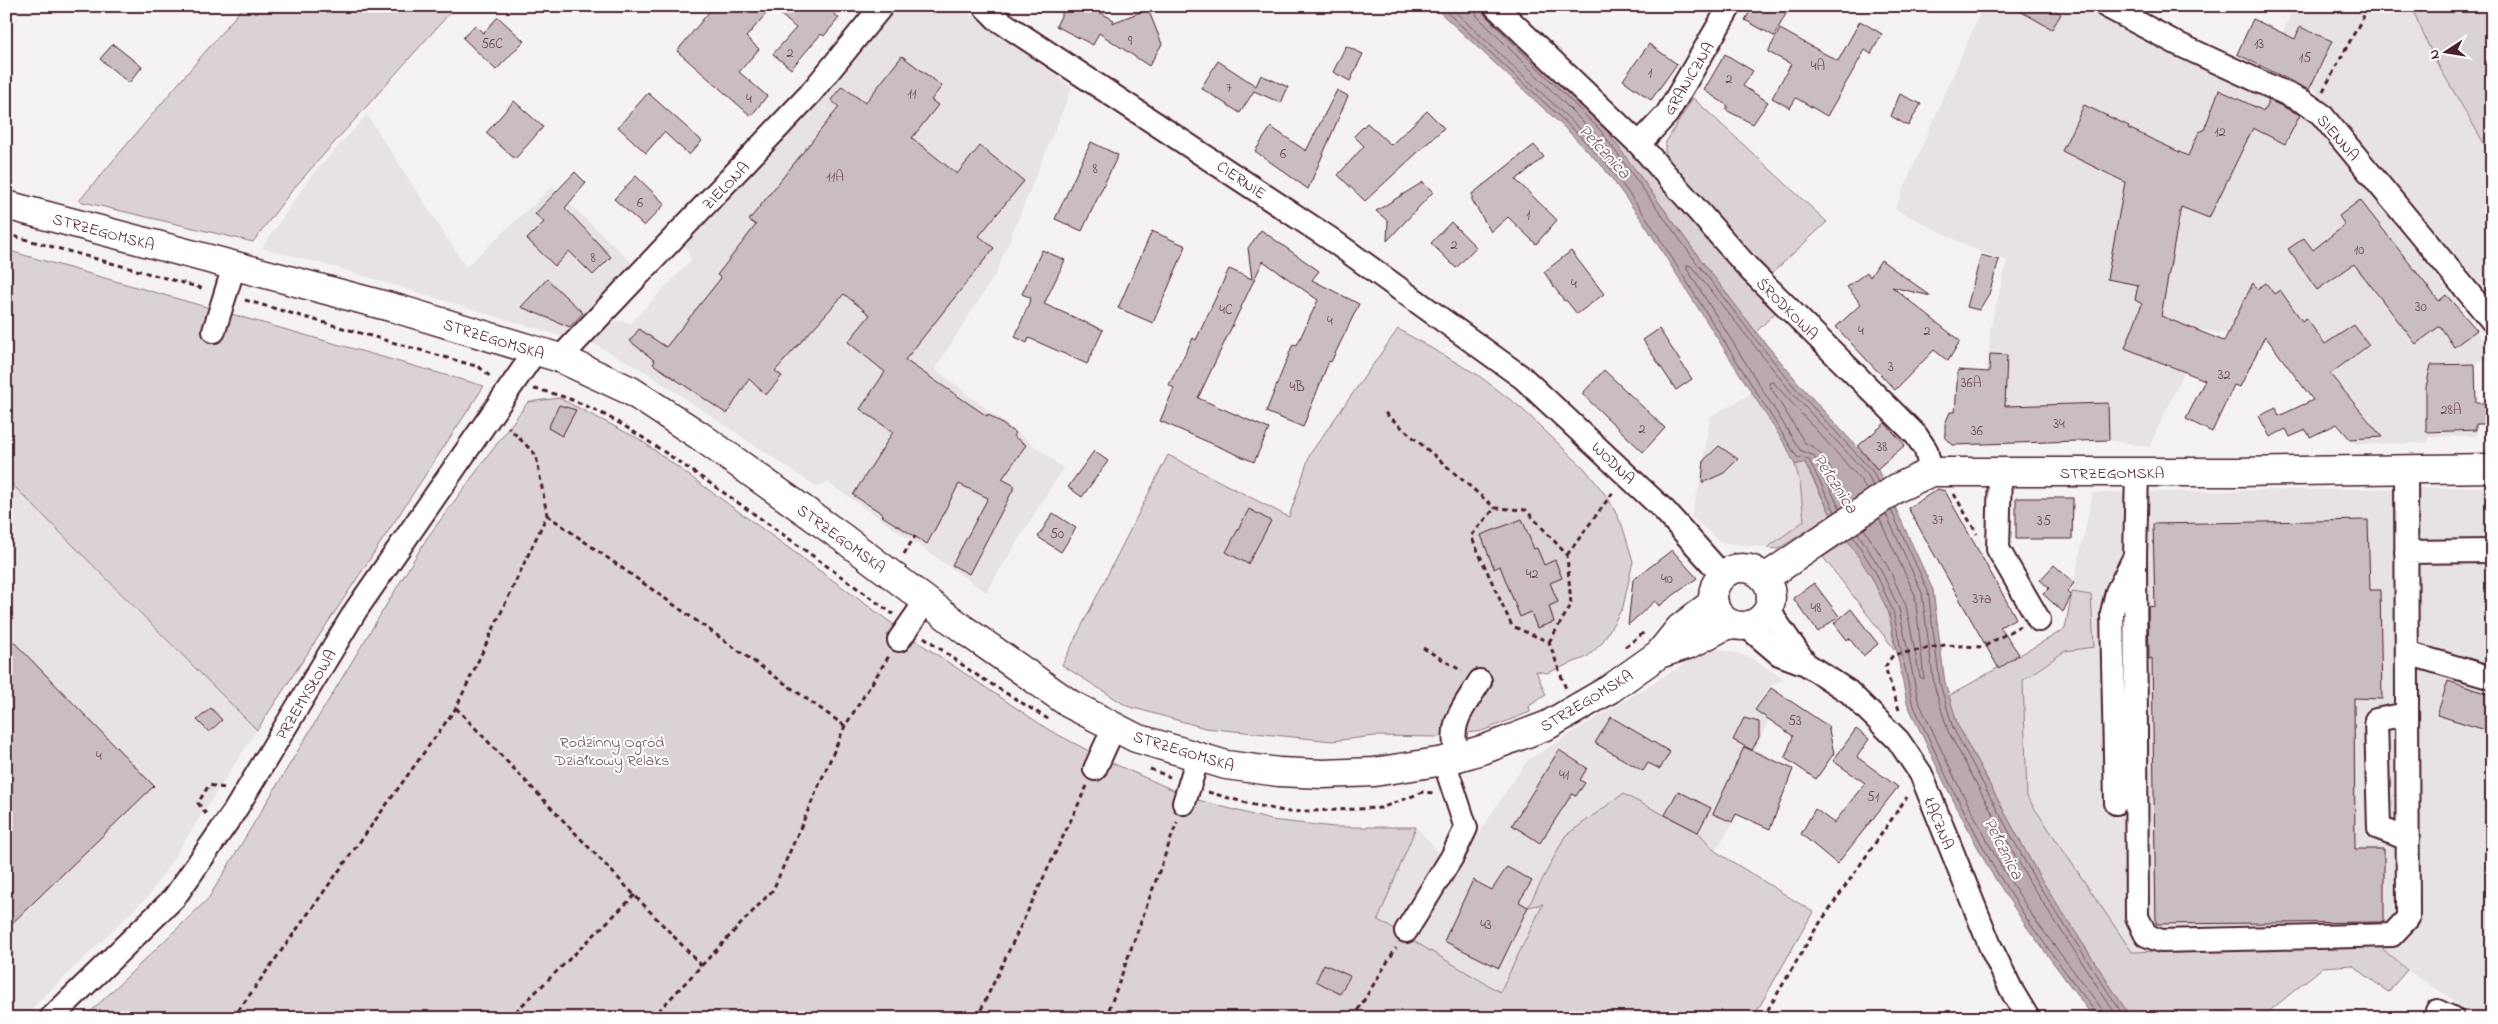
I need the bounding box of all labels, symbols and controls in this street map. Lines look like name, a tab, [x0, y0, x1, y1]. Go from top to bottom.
north arrow	[2420, 28, 2470, 78]
house number: 9	[1128, 31, 1133, 52]
house number: 56C	[481, 34, 503, 55]
house number: 13	[2254, 34, 2264, 55]
street label: GRANICZNA	[1658, 38, 1721, 120]
house number: 2	[787, 43, 794, 64]
house number: 15	[2299, 48, 2311, 69]
text: N	[2423, 48, 2446, 61]
house number: 4A	[1811, 56, 1825, 77]
house number: 1	[1648, 63, 1653, 84]
house number: 2	[1726, 69, 1733, 90]
house number: 7	[1226, 78, 1232, 99]
house number: 11	[908, 84, 917, 105]
house number: 4	[746, 89, 752, 110]
street label: SIENNA	[2310, 110, 2365, 167]
water label: Pełcznica	[1571, 119, 1636, 186]
house number: 12	[2214, 122, 2226, 143]
house number: 6	[1280, 144, 1286, 165]
street label: CIERNIE	[1211, 155, 1271, 206]
street label: ZIELONA	[697, 157, 756, 216]
house number: 8	[1092, 159, 1098, 180]
house number: 11A	[826, 167, 844, 188]
house number: 6	[637, 193, 643, 214]
house number: 1	[1526, 205, 1531, 226]
street label: STRZEGOMSKA	[50, 208, 157, 258]
house number: 2	[1451, 235, 1458, 256]
house number: 10	[2354, 240, 2364, 261]
house number: 8	[590, 248, 596, 269]
street label: ŚRODKOWA	[1750, 273, 1823, 346]
house number: 4	[1571, 274, 1577, 295]
house number: 30	[2415, 297, 2427, 318]
house number: 4C	[1219, 300, 1233, 321]
house number: 4	[1327, 311, 1333, 332]
street label: STRZEGOMSKA	[440, 313, 547, 367]
house number: 4	[1858, 321, 1864, 342]
house number: 2	[1924, 321, 1931, 342]
house number: 3	[1888, 357, 1894, 378]
house number: 32	[2218, 365, 2230, 386]
house number: 36A	[1961, 373, 1981, 394]
house number: 4B	[1289, 377, 1305, 398]
house number: 28A	[2441, 400, 2461, 421]
house number: 34	[2053, 414, 2065, 435]
house number: 2	[1639, 419, 1646, 440]
house number: 36	[1971, 421, 1983, 442]
street label: WODNA	[1585, 436, 1640, 491]
house number: 38	[1876, 437, 1888, 458]
water label: Pełcznica	[1805, 449, 1864, 519]
street label: STRZEGOMSKA	[2060, 462, 2165, 486]
street label: STRZEGOMSKA	[791, 499, 890, 580]
house number: 37	[1932, 510, 1944, 531]
house number: 35	[2037, 511, 2051, 532]
house number: 50	[1050, 524, 1064, 545]
house number: 42	[1526, 564, 1538, 585]
house number: 40	[1661, 569, 1673, 590]
house number: 37a	[1972, 589, 1992, 610]
house number: 48	[1810, 598, 1822, 619]
street label: PRZEMYSŁOWA	[270, 645, 343, 745]
street label: STRZEGOMSKA	[1536, 664, 1638, 739]
house number: 53	[1788, 711, 1802, 732]
street label: STRZEGOMSKA	[1130, 725, 1237, 779]
park label: Rodzinny Ogród Działkowy Relaks	[554, 731, 669, 773]
house number: 4	[96, 746, 102, 767]
house number: 41	[1559, 765, 1570, 786]
house number: 51	[1867, 787, 1880, 808]
street label: ŁĄCZNA	[1916, 793, 1959, 854]
water label: Pełcznica	[1975, 813, 2029, 885]
house number: 43	[1480, 915, 1492, 936]

